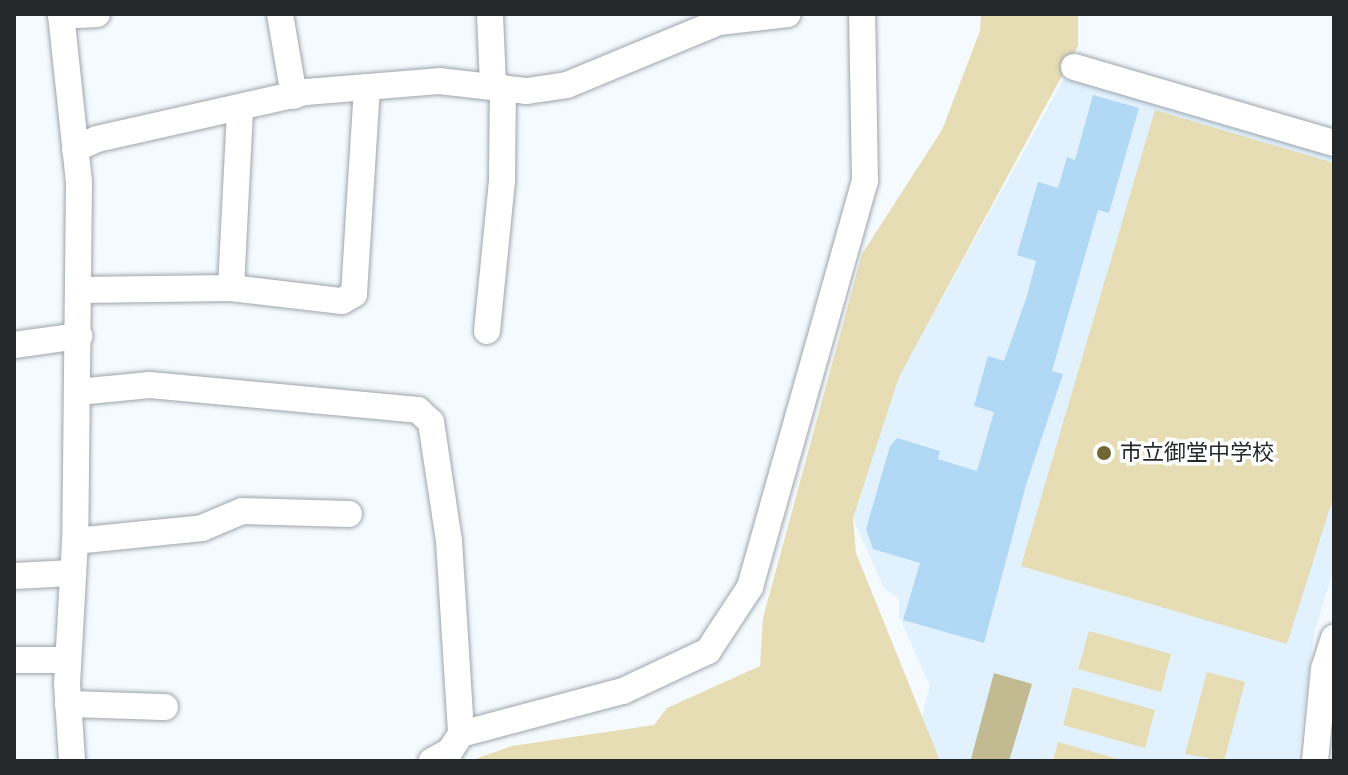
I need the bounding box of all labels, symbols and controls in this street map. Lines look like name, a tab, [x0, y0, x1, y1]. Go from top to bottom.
place label: 市立御堂中学校	[1120, 440, 1274, 466]
marker: 市立御堂中学校	[1095, 444, 1113, 462]

